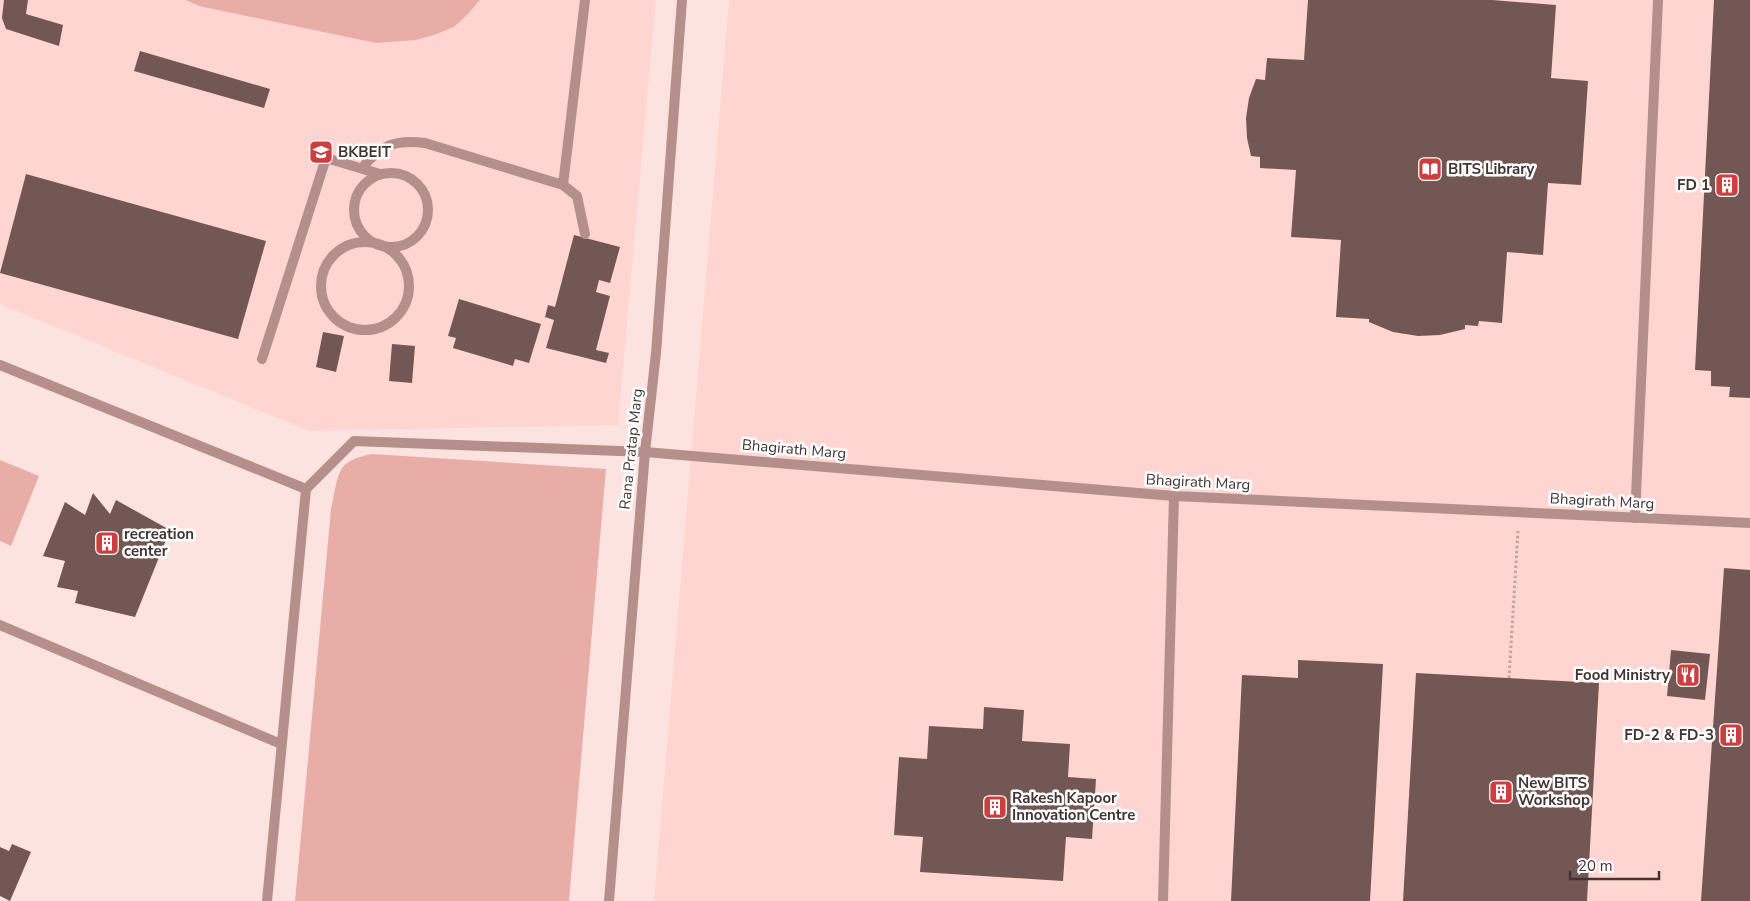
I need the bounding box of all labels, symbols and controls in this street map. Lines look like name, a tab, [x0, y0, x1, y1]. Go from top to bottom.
school or university icon: BKBEIT	[308, 139, 334, 165]
place label: BKBEIT	[338, 142, 392, 162]
library icon: BITS Library	[1417, 156, 1443, 182]
place label: BITS Library	[1448, 159, 1535, 179]
building icon: FD 1	[1714, 172, 1740, 198]
place label: FD 1	[1677, 175, 1710, 195]
street label: Rana Pratap Marg	[615, 388, 647, 510]
street label: Bhagirath Marg	[741, 434, 847, 464]
street label: Bhagirath Marg	[1145, 469, 1251, 495]
street label: Bhagirath Marg	[1549, 488, 1655, 514]
place label: recreation center	[124, 524, 194, 561]
building icon: recreation center	[94, 530, 120, 556]
restaurant icon: Food Ministry	[1675, 662, 1701, 688]
place label: Food Ministry	[1575, 665, 1670, 685]
building icon: FD-2 & FD-3	[1718, 722, 1744, 748]
place label: FD-2 & FD-3	[1624, 725, 1714, 745]
place label: New BITS Workshop	[1518, 773, 1590, 810]
building icon: New BITS Workshop	[1488, 779, 1514, 805]
place label: Rakesh Kapoor Innovation Centre	[1012, 788, 1135, 825]
building icon: Rakesh Kapoor Innovation Centre	[982, 794, 1008, 820]
scale bar	[1570, 848, 1659, 880]
text: 20 m	[1578, 856, 1613, 876]

